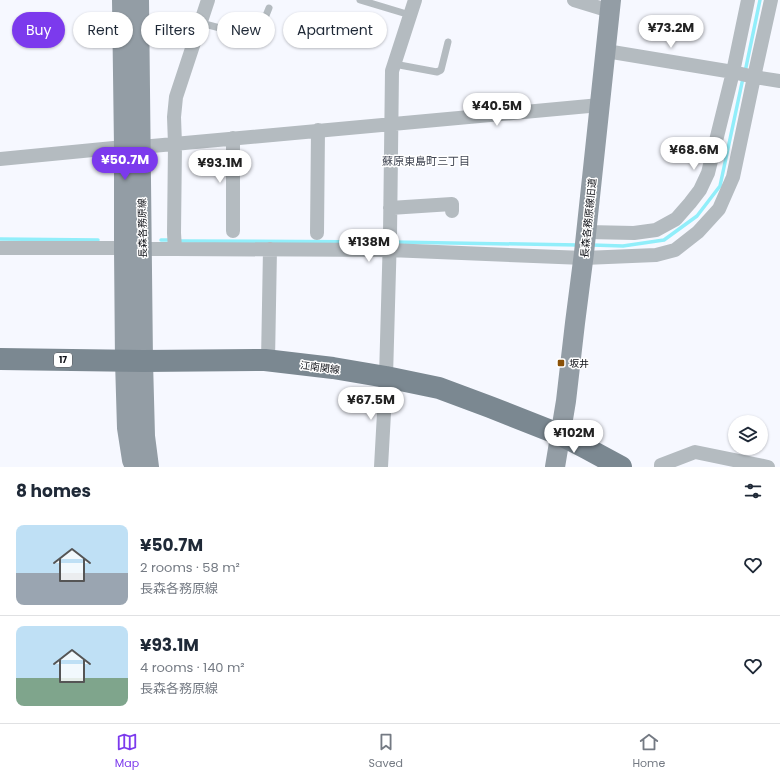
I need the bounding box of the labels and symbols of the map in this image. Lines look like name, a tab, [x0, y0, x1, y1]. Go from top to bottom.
pin: ¥73.2M	[638, 15, 704, 49]
pin: ¥40.5M	[464, 93, 530, 127]
pin: ¥68.6M	[661, 137, 727, 171]
pin: ¥50.7M	[92, 147, 158, 181]
pin: ¥93.1M	[187, 150, 253, 184]
district label: 蘇原東島町三丁目	[382, 153, 470, 169]
street label: 長森各務原線旧道	[577, 177, 600, 259]
street label: 長森各務原線	[134, 198, 151, 258]
pin: ¥138M	[341, 229, 397, 263]
road number: 17	[54, 353, 72, 367]
place label: 坂井	[569, 356, 589, 371]
street label: 江南関線	[299, 358, 341, 377]
marker: 坂井	[556, 358, 566, 368]
pin: ¥67.5M	[338, 387, 404, 421]
pin: ¥102M	[546, 420, 602, 454]

